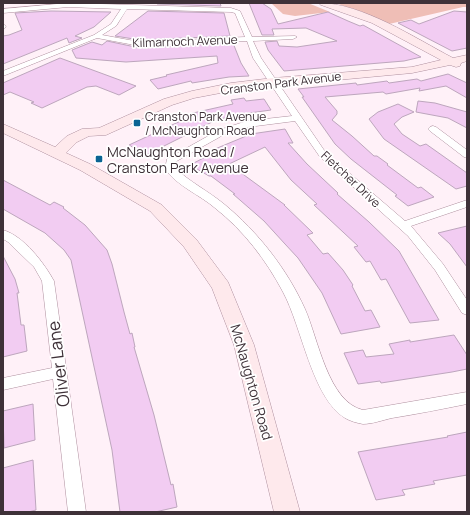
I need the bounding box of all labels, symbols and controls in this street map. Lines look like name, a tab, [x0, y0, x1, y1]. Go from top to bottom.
street label: Kilmarnoch Avenue	[132, 31, 238, 51]
street label: Cranston Park Avenue	[220, 67, 342, 99]
place label: Cranston Park Avenue / McNaughton Road	[145, 108, 266, 139]
marker: Cranston Park Avenue / McNaughton Road	[132, 118, 142, 128]
place label: McNaughton Road / Cranston Park Avenue	[107, 142, 249, 177]
street label: Fletcher Drive	[317, 147, 385, 211]
marker: McNaughton Road / Cranston Park Avenue	[94, 154, 104, 164]
street label: Oliver Lane	[41, 320, 75, 408]
street label: McNaughton Road	[226, 322, 278, 442]

